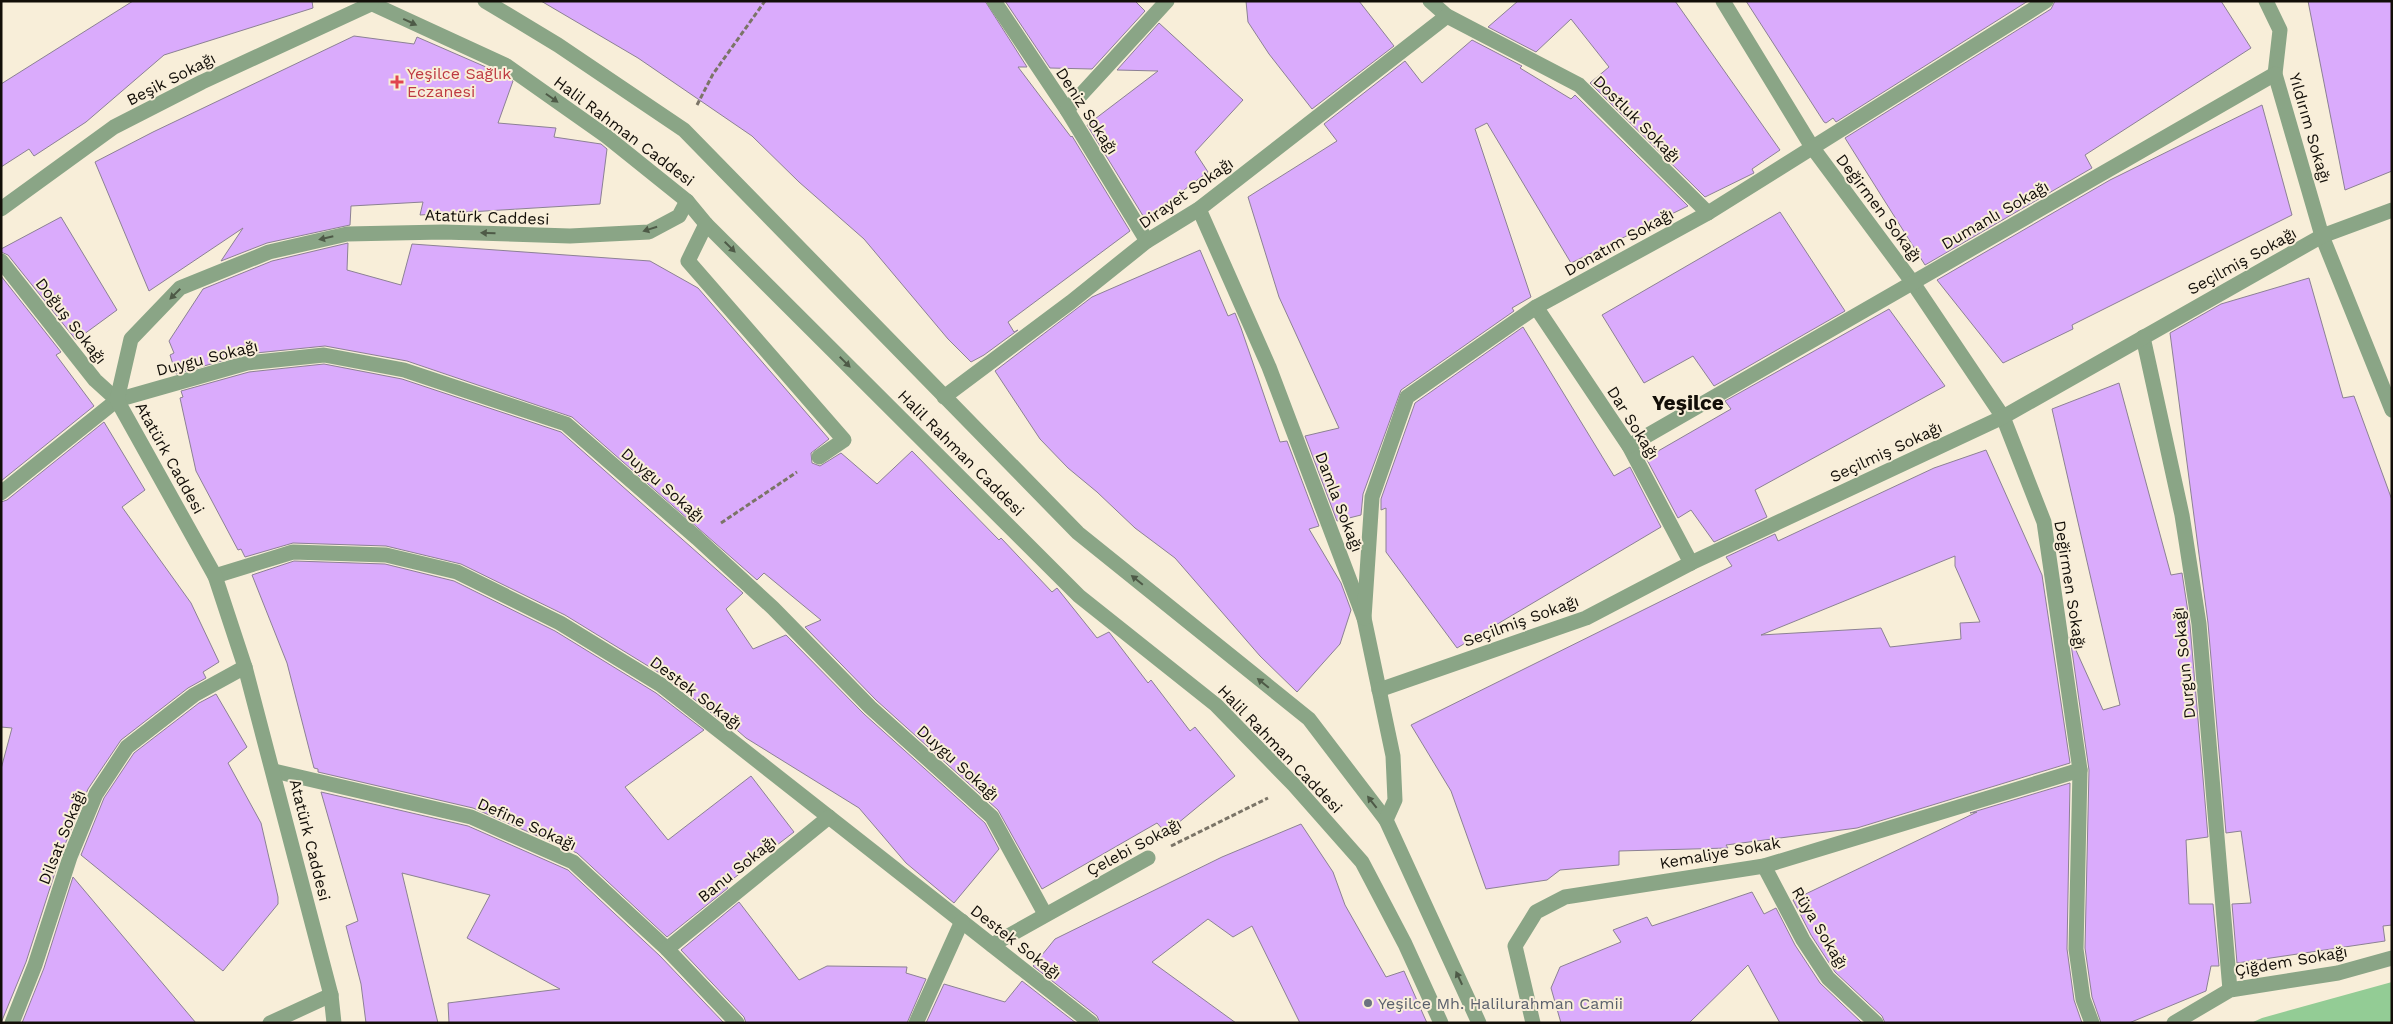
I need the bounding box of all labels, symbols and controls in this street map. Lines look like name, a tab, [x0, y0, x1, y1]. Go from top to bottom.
one-way arrow	[403, 18, 417, 26]
street label: Beşik Sokağı	[123, 48, 219, 110]
place label: Yeşilce Sağlık Eczanesi	[407, 64, 511, 101]
street label: Deniz Sokağı	[1052, 64, 1122, 158]
street label: Dostluk Sokağı	[1589, 71, 1685, 167]
street label: Yıldırım Sokağı	[2285, 71, 2335, 185]
street label: Halil Rahman Caddesi	[550, 72, 698, 190]
marker: Yeşilce Sağlık Eczanesi	[391, 76, 403, 88]
one-way arrow	[546, 93, 559, 103]
street label: Değirmen Sokağı	[1832, 150, 1926, 266]
street label: Dirayet Sokağı	[1135, 153, 1237, 233]
street label: Dumanlı Sokağı	[1938, 177, 2052, 253]
street label: Donatım Sokağı	[1561, 204, 1677, 280]
street label: Atatürk Caddesi	[424, 205, 550, 229]
street label: Seçilmiş Sokağı	[2184, 223, 2300, 299]
one-way arrow	[642, 226, 657, 234]
one-way arrow	[480, 229, 496, 237]
one-way arrow	[319, 234, 334, 242]
one-way arrow	[724, 241, 736, 253]
street label: Doğuş Sokağı	[31, 274, 111, 368]
one-way arrow	[169, 288, 181, 300]
street label: Duygu Sokağı	[154, 336, 260, 380]
one-way arrow	[839, 356, 851, 368]
street label: Dar Sokağı	[1603, 383, 1663, 463]
street label: Halil Rahman Caddesi	[894, 386, 1028, 520]
district label: Yeşilce	[1652, 390, 1724, 415]
street label: Atatürk Caddesi	[131, 399, 209, 517]
street label: Seçilmiş Sokağı	[1827, 418, 1945, 486]
street label: Duygu Sokağı	[617, 444, 709, 526]
street label: Damla Sokağı	[1311, 449, 1367, 555]
street label: Değirmen Sokağı	[2050, 519, 2090, 651]
one-way arrow	[1131, 575, 1144, 586]
street label: Seçilmiş Sokağı	[1461, 591, 1581, 651]
street label: Durgun Sokağı	[2169, 606, 2199, 720]
street label: Destek Sokağı	[646, 652, 746, 734]
one-way arrow	[1257, 677, 1270, 688]
street label: Halil Rahman Caddesi	[1214, 681, 1346, 817]
street label: Duygu Sokağı	[913, 721, 1003, 805]
street label: Atatürk Caddesi	[286, 777, 334, 903]
street label: Dilsat Sokağı	[34, 787, 90, 887]
street label: Define Sokağı	[475, 794, 579, 854]
one-way arrow	[1367, 795, 1377, 809]
street label: Çelebi Sokağı	[1083, 814, 1185, 880]
street label: Banu Sokağı	[694, 832, 780, 906]
street label: Kemaliye Sokak	[1658, 833, 1782, 873]
street label: Rüya Sokağı	[1788, 883, 1852, 973]
street label: Destek Sokağı	[967, 901, 1065, 983]
street label: Çiğdem Sokağı	[2233, 942, 2349, 980]
one-way arrow	[1455, 971, 1463, 986]
place label: Yeşilce Mh. Halilurahman Camii	[1378, 994, 1623, 1013]
marker: Yeşilce Mh. Halilurahman Camii	[1362, 997, 1374, 1009]

